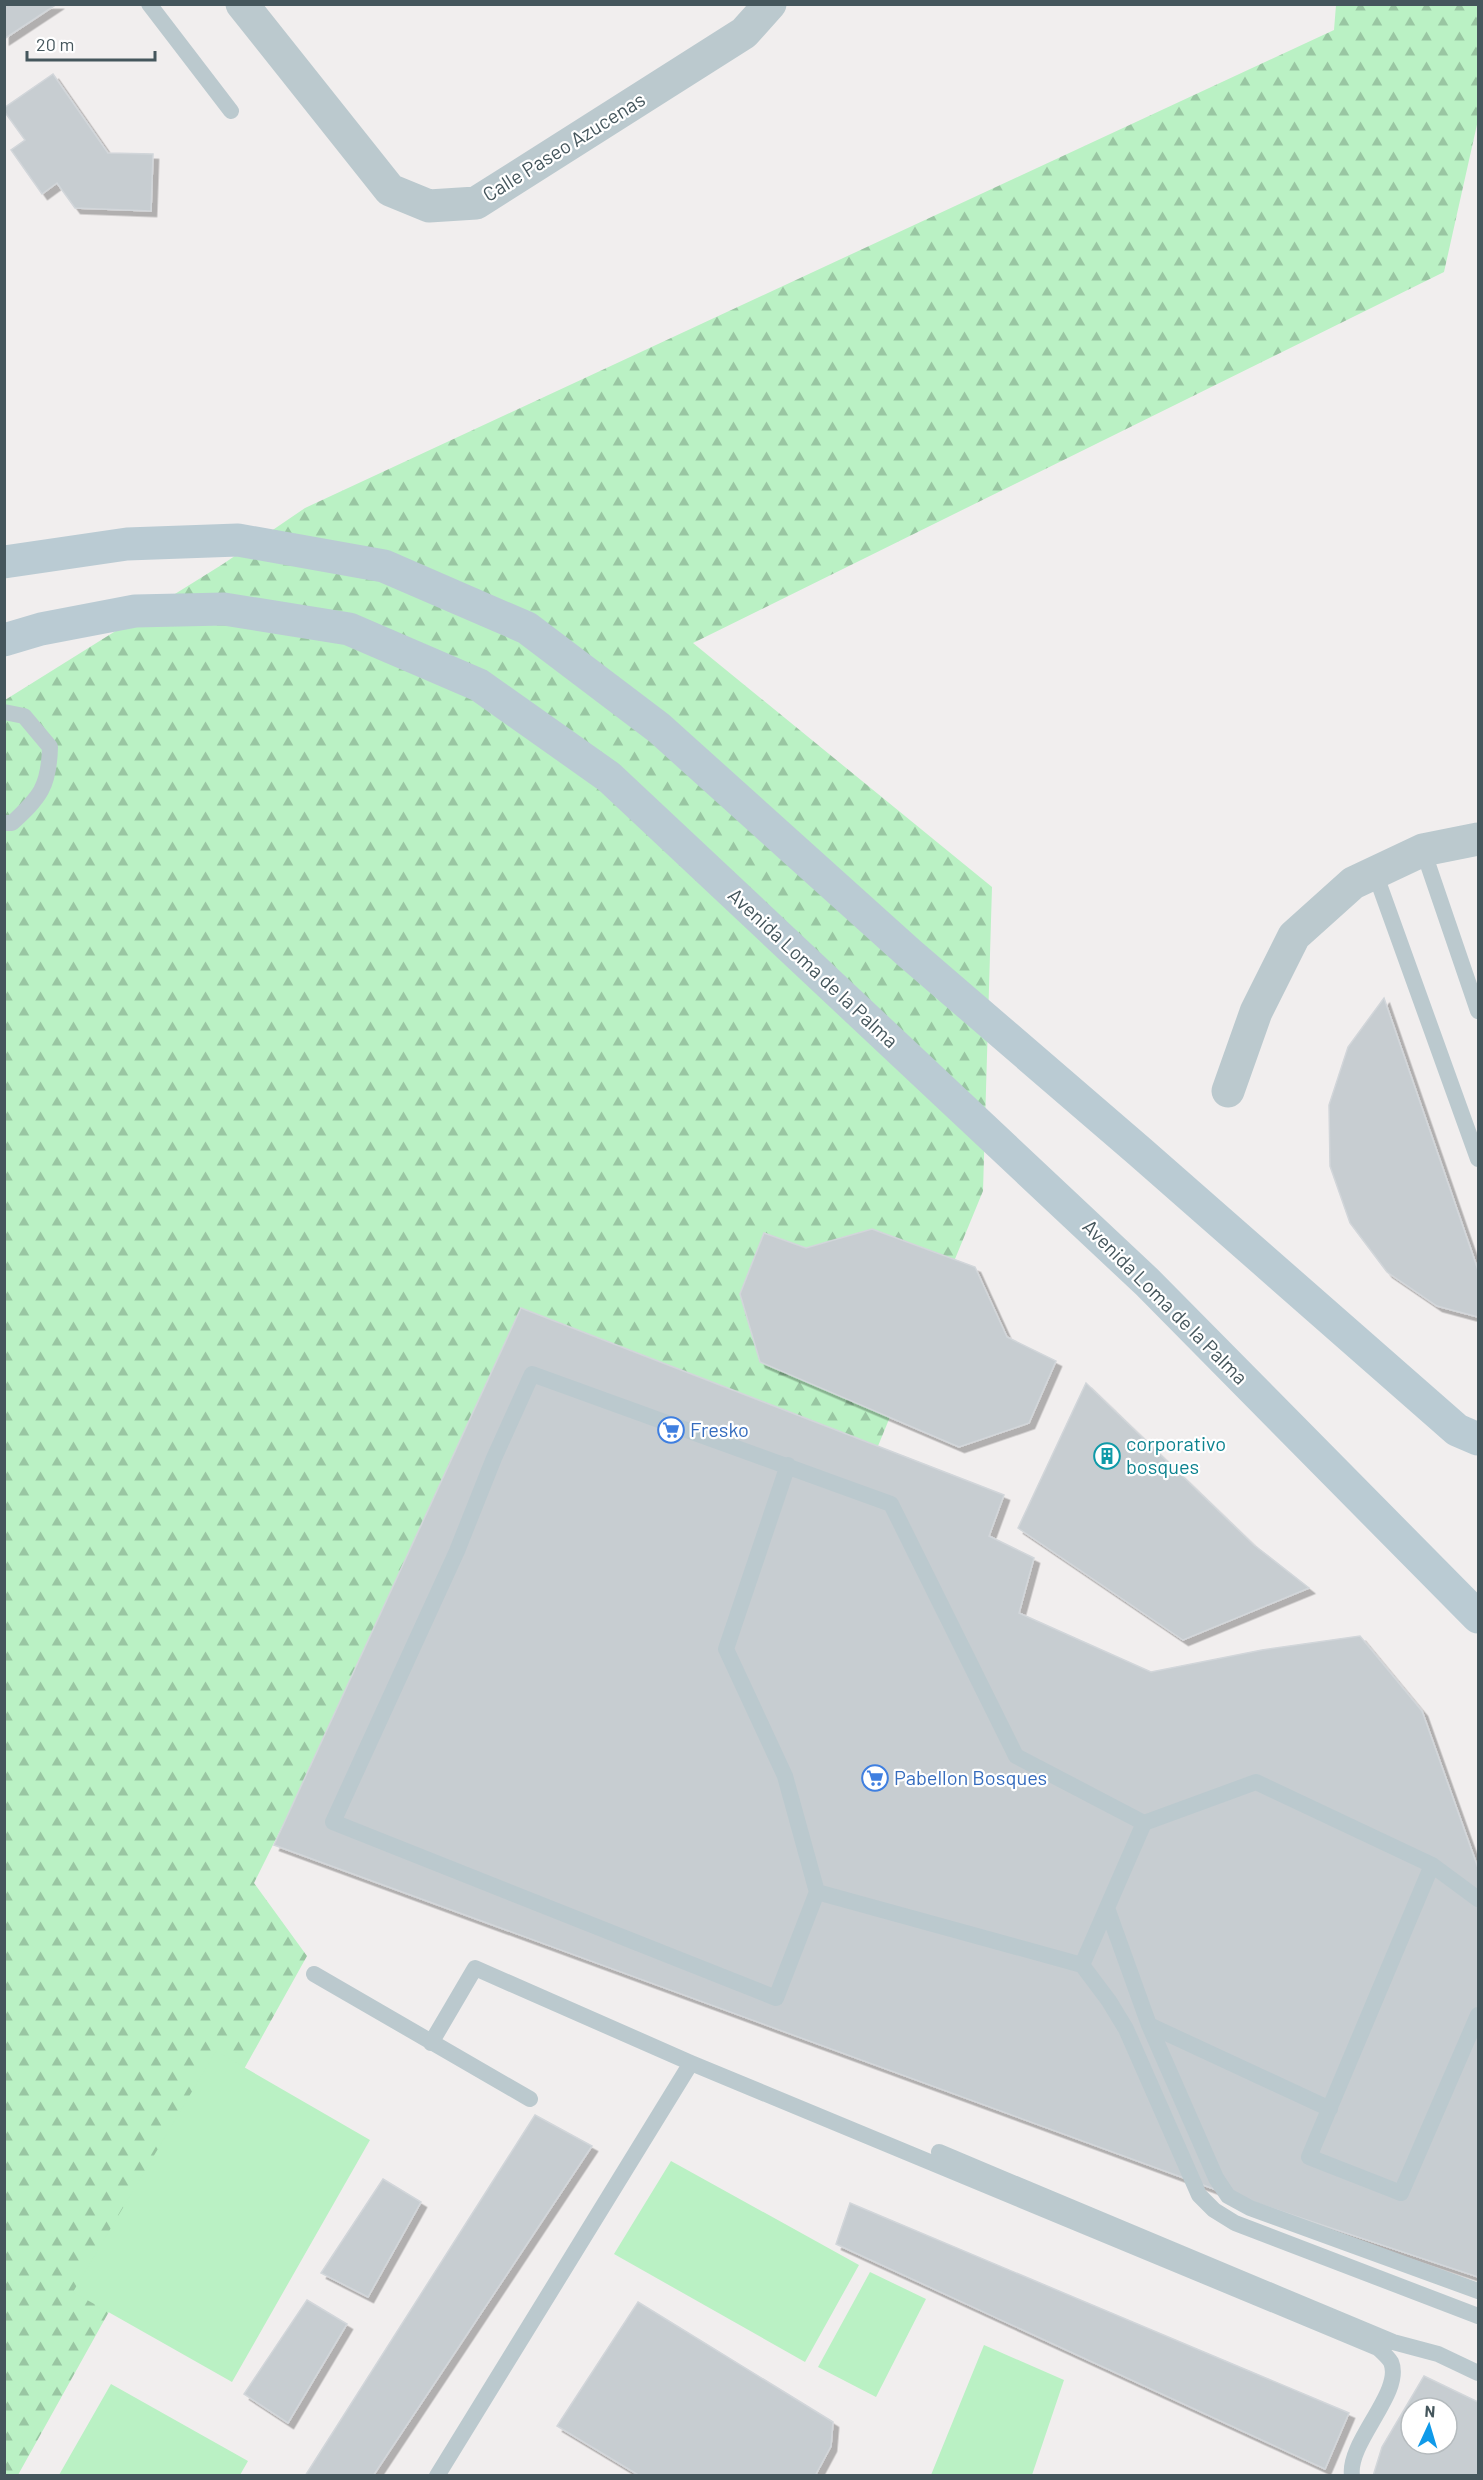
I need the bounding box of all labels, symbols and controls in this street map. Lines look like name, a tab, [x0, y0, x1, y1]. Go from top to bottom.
scale bar	[27, 24, 154, 62]
text: 20 m	[36, 33, 74, 55]
street label: Calle Paseo Azucenas	[478, 87, 649, 206]
street label: Avenida Loma de la Palma	[724, 882, 903, 1052]
street label: Avenida Loma de la Palma	[1078, 1214, 1253, 1389]
supermarket icon: Fresko	[656, 1415, 686, 1445]
place label: Fresko	[690, 1417, 749, 1441]
place label: corporativo bosques	[1126, 1431, 1226, 1478]
building icon: corporativo bosques	[1092, 1441, 1122, 1471]
supermarket icon: Pabellon Bosques	[860, 1763, 890, 1793]
place label: Pabellon Bosques	[894, 1765, 1047, 1789]
north arrow	[1399, 2396, 1459, 2456]
text: N	[1424, 2401, 1436, 2420]

